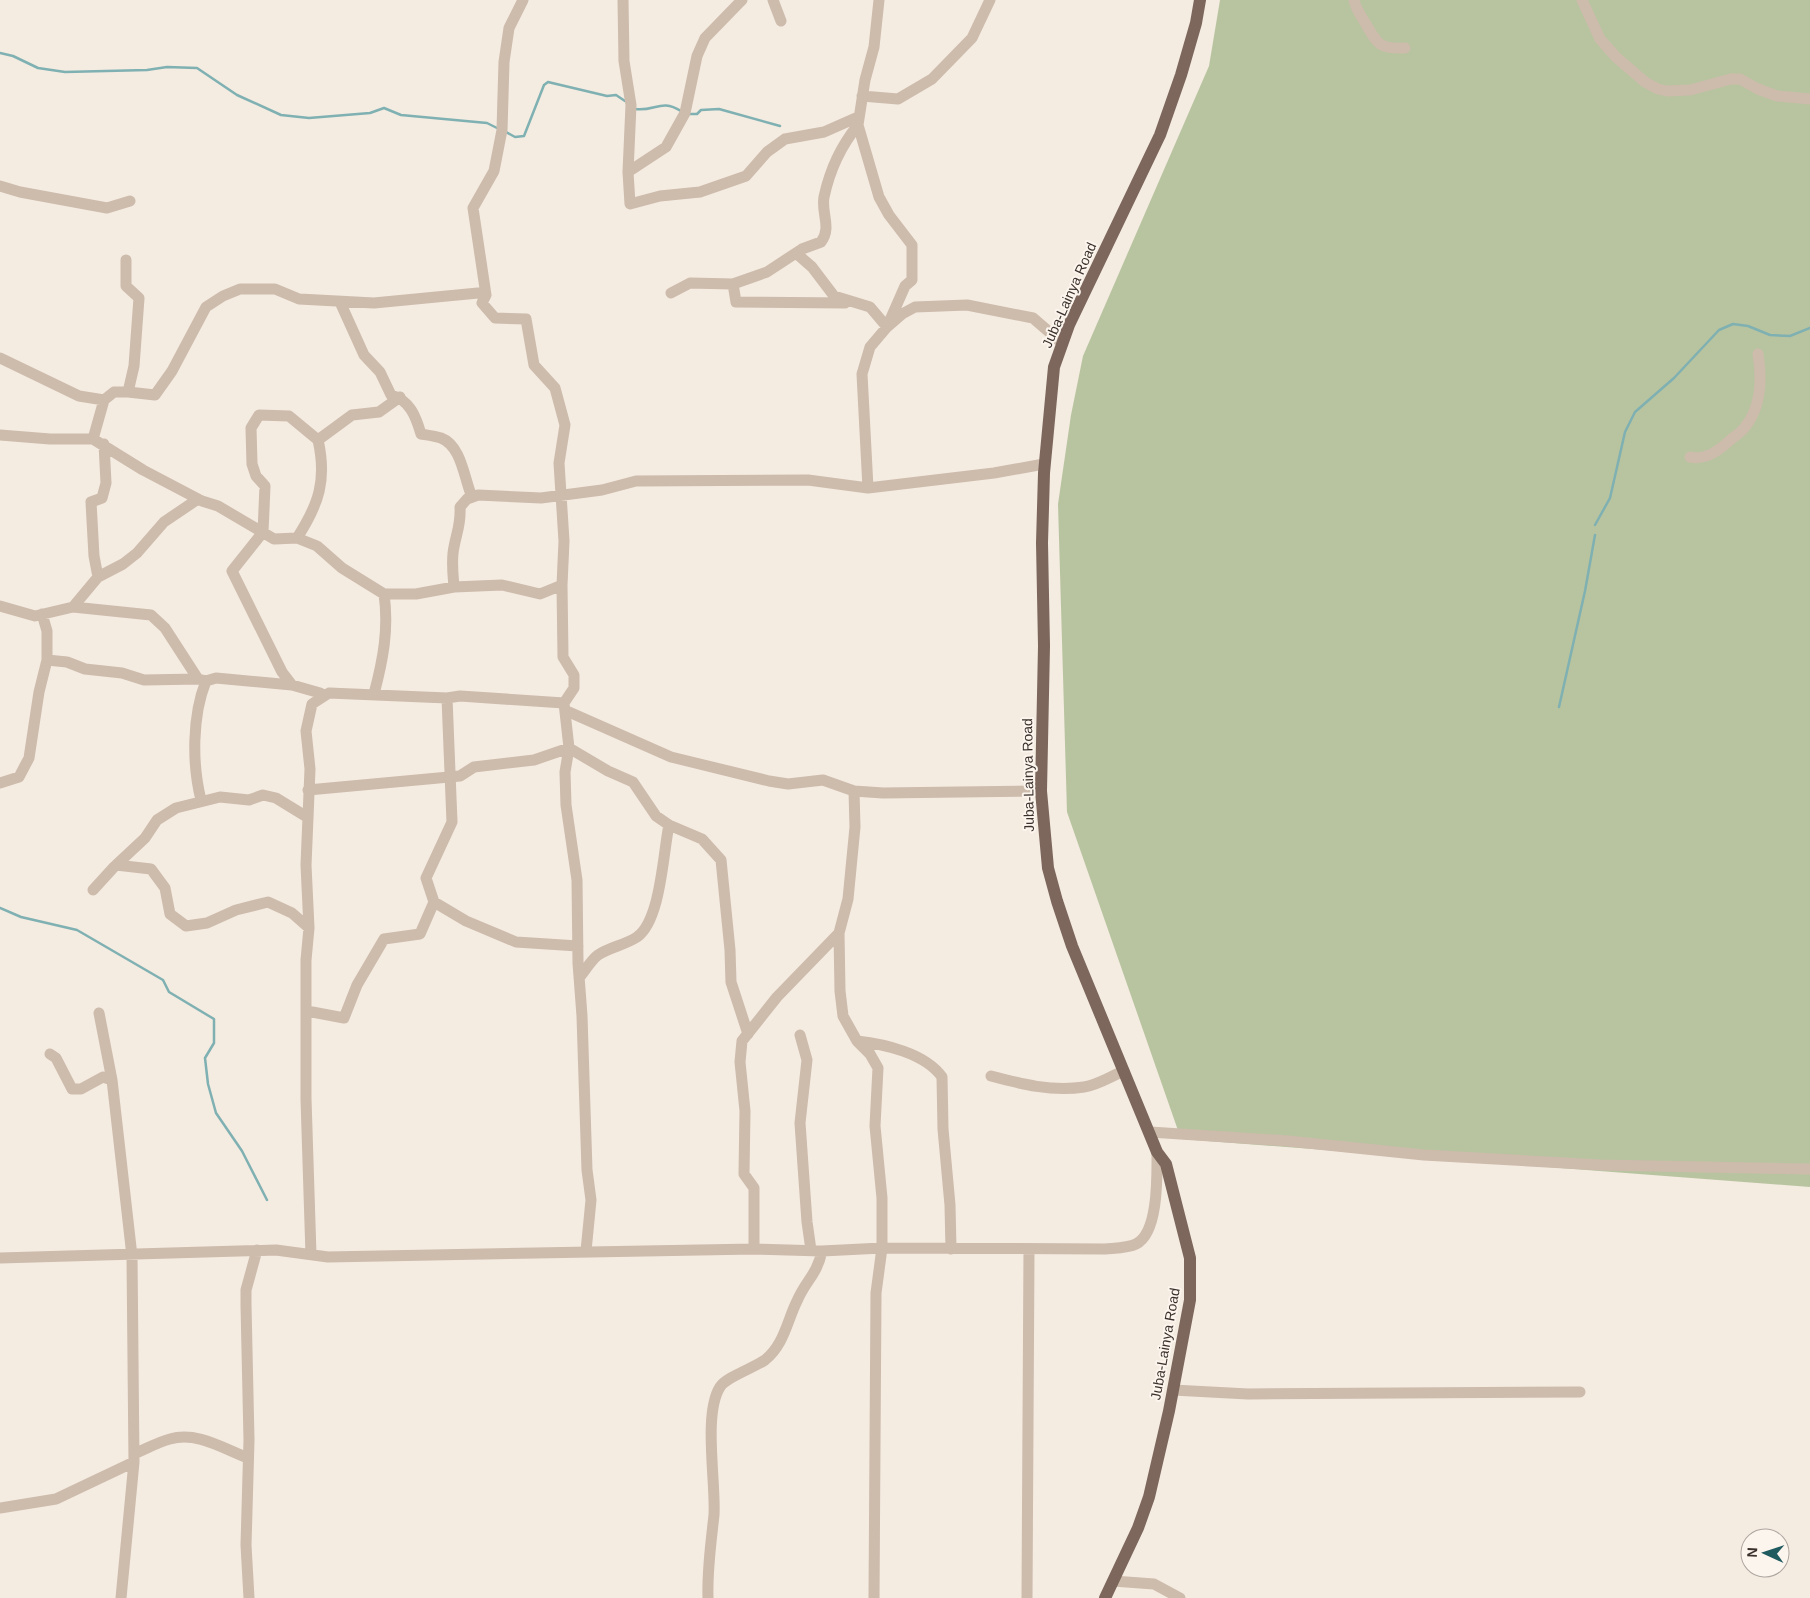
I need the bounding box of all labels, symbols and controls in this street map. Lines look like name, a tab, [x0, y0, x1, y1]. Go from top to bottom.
street label: Juba-Lainya Road	[1039, 240, 1099, 350]
street label: Juba-Lainya Road	[1019, 718, 1037, 832]
street label: Juba-Lainya Road	[1147, 1287, 1183, 1401]
north arrow	[1740, 1528, 1790, 1578]
text: N	[1744, 1547, 1760, 1558]

